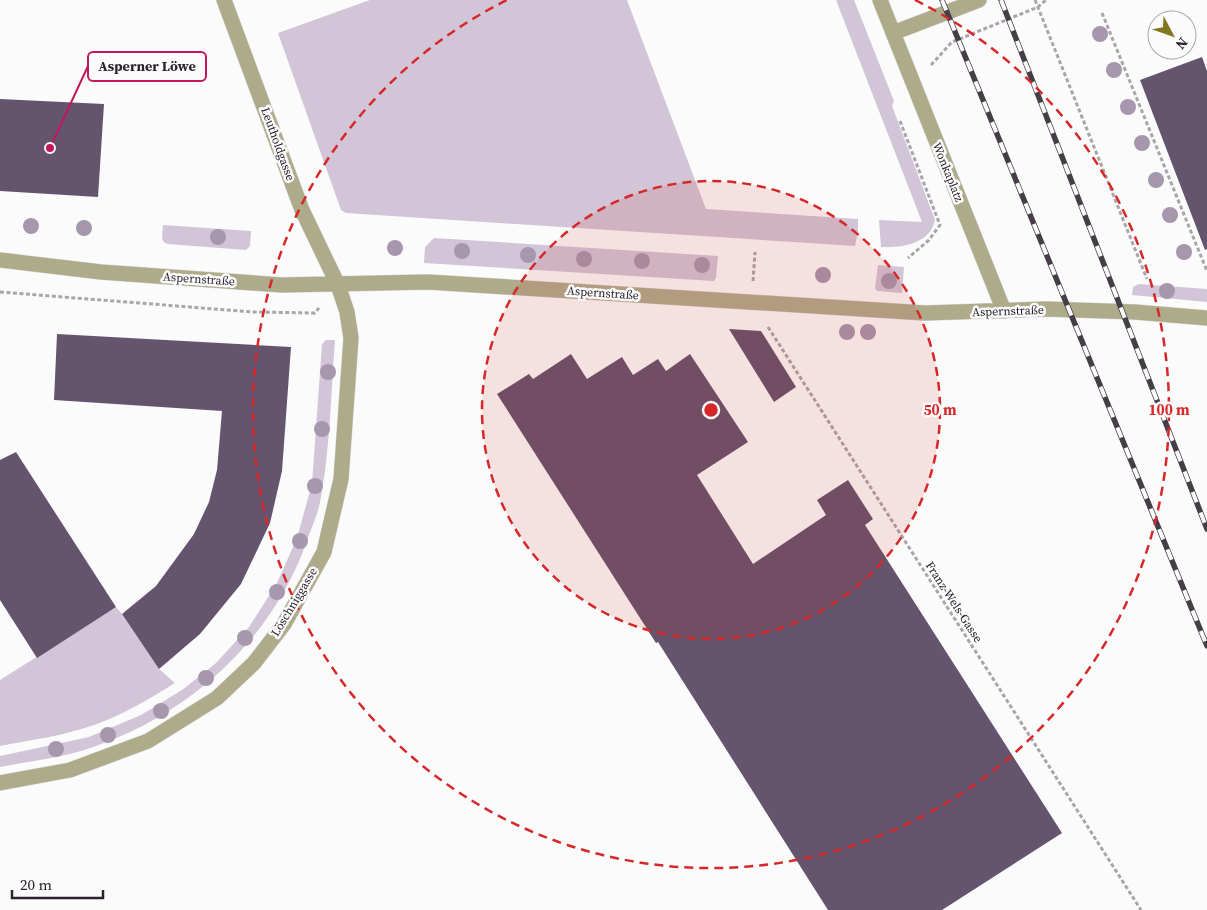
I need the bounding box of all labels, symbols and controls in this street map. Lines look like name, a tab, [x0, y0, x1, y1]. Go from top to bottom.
north arrow	[1147, 10, 1197, 60]
text: N	[1171, 33, 1193, 54]
callout: Asperner Löwe	[88, 52, 206, 81]
text: Asperner Löwe	[98, 56, 196, 76]
street label: Leutholdgasse	[257, 105, 299, 183]
street label: Wonkaplatz	[929, 140, 967, 205]
street label: Aspernstraße	[163, 269, 235, 289]
street label: Aspernstraße	[567, 283, 639, 303]
street label: Aspernstraße	[972, 302, 1044, 320]
text: 50 m	[923, 399, 957, 420]
text: 100 m	[1148, 399, 1190, 420]
centre of rings	[702, 401, 720, 419]
street label: Franz-Wels-Gasse	[922, 558, 986, 646]
street label: Löschniggasse	[267, 565, 321, 639]
scale bar	[12, 868, 104, 900]
text: 20 m	[20, 874, 52, 895]

